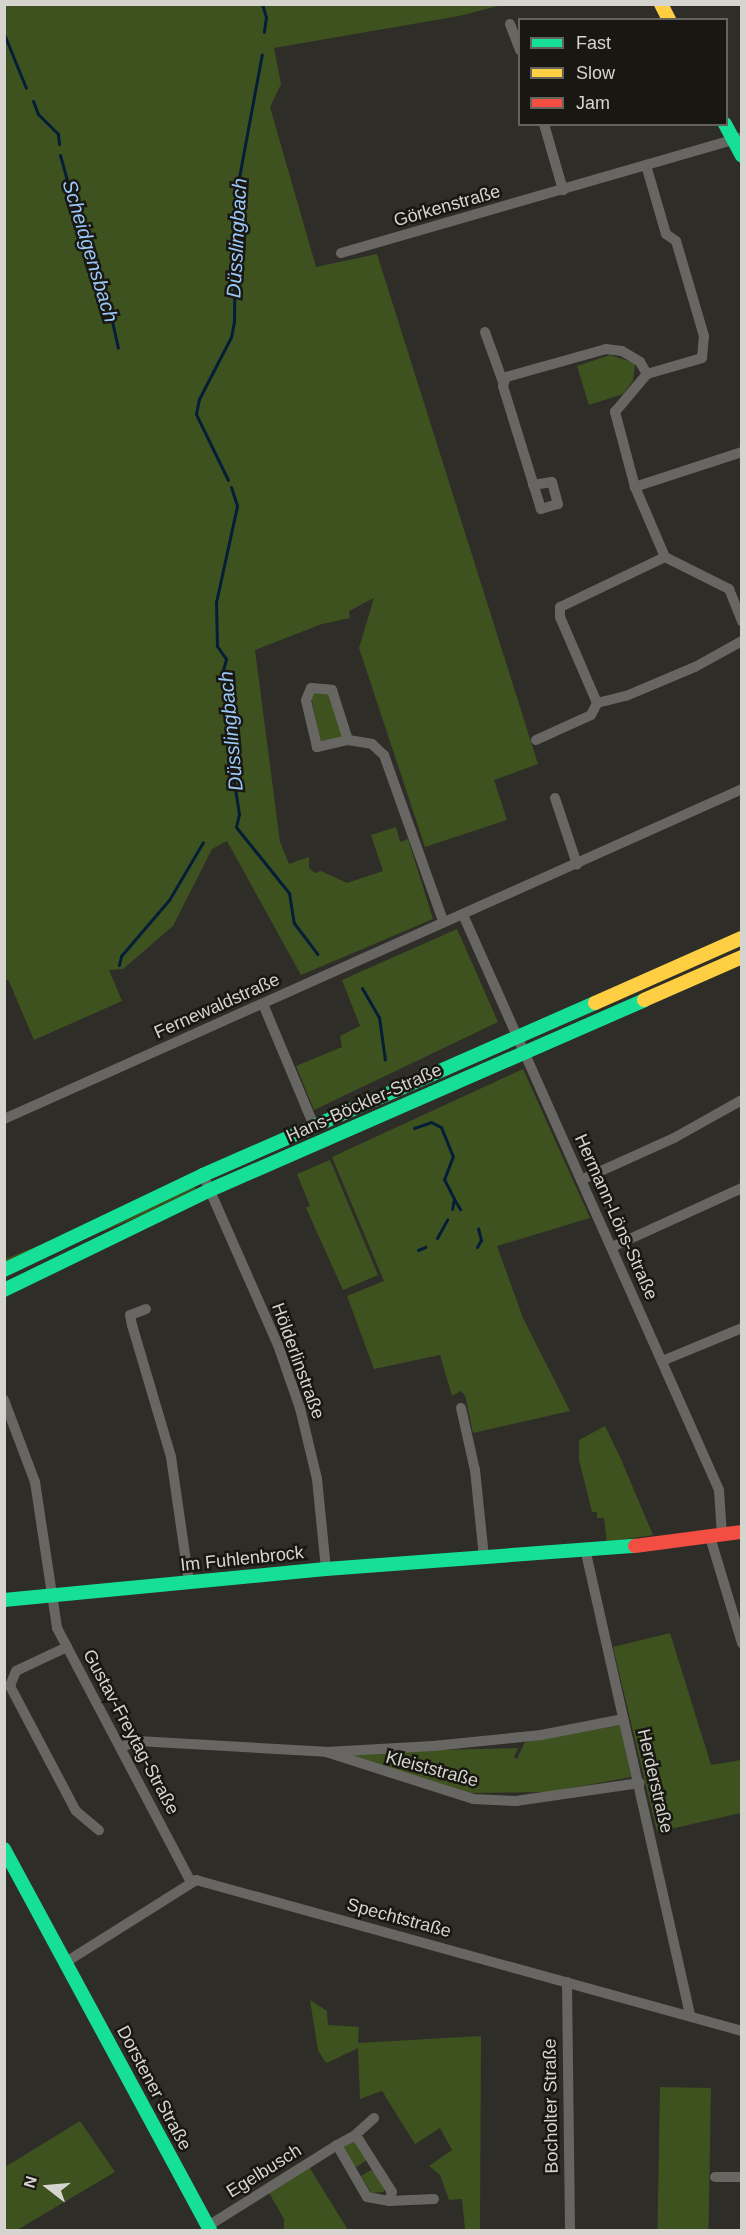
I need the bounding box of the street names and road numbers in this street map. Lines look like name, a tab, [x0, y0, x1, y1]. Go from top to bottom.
street label: Görkenstraße	[391, 180, 503, 232]
street label: Fernewaldstraße	[151, 969, 283, 1043]
street label: Hans-Böckler-Straße	[283, 1059, 445, 1147]
street label: Hermann-Löns-Straße	[570, 1131, 662, 1303]
street label: Hölderlinstraße	[267, 1300, 329, 1422]
street label: Im Fuhlenbrock	[179, 1542, 305, 1576]
street label: Gustav-Freytag-Straße	[78, 1646, 184, 1818]
street label: Herderstraße	[633, 1727, 677, 1835]
street label: Kleiststraße	[383, 1746, 481, 1792]
street label: Spechtstraße	[345, 1894, 453, 1942]
street label: Dorstener Straße	[112, 2022, 196, 2154]
street label: Bocholter Straße	[539, 2038, 563, 2174]
street label: Egelbusch	[223, 2140, 305, 2202]

